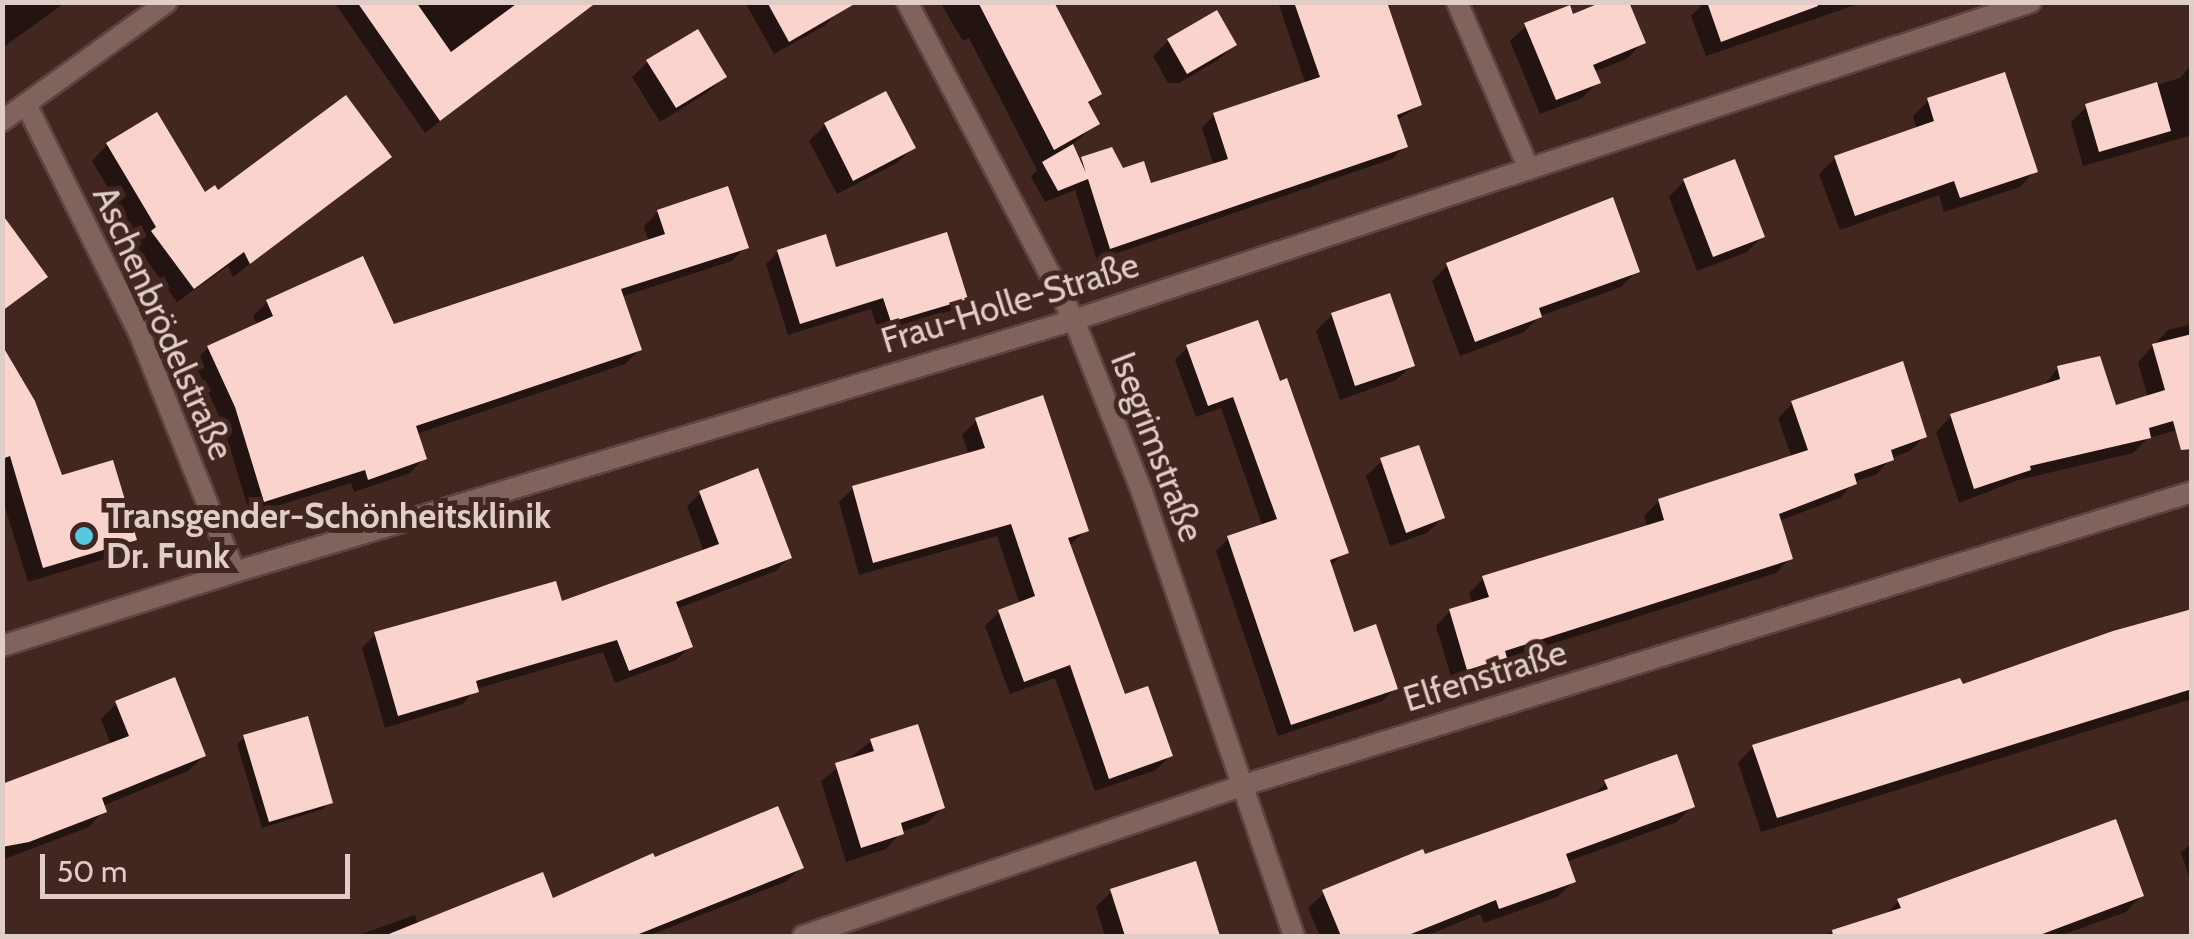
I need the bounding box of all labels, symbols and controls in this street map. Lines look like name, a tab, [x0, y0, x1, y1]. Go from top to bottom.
street label: Aschenbrödelstraße	[84, 180, 242, 466]
street label: Frau-Holle-Straße	[876, 244, 1144, 362]
street label: Isegrimstraße	[1102, 346, 1212, 548]
place label: Transgender-Schönheitsklinik Dr. Funk	[106, 495, 551, 577]
marker: Transgender-Schönheitsklinik Dr. Funk	[71, 523, 97, 549]
street label: Elfenstraße	[1398, 631, 1572, 721]
scale bar	[45, 834, 355, 896]
text: 50 m	[57, 853, 127, 890]

